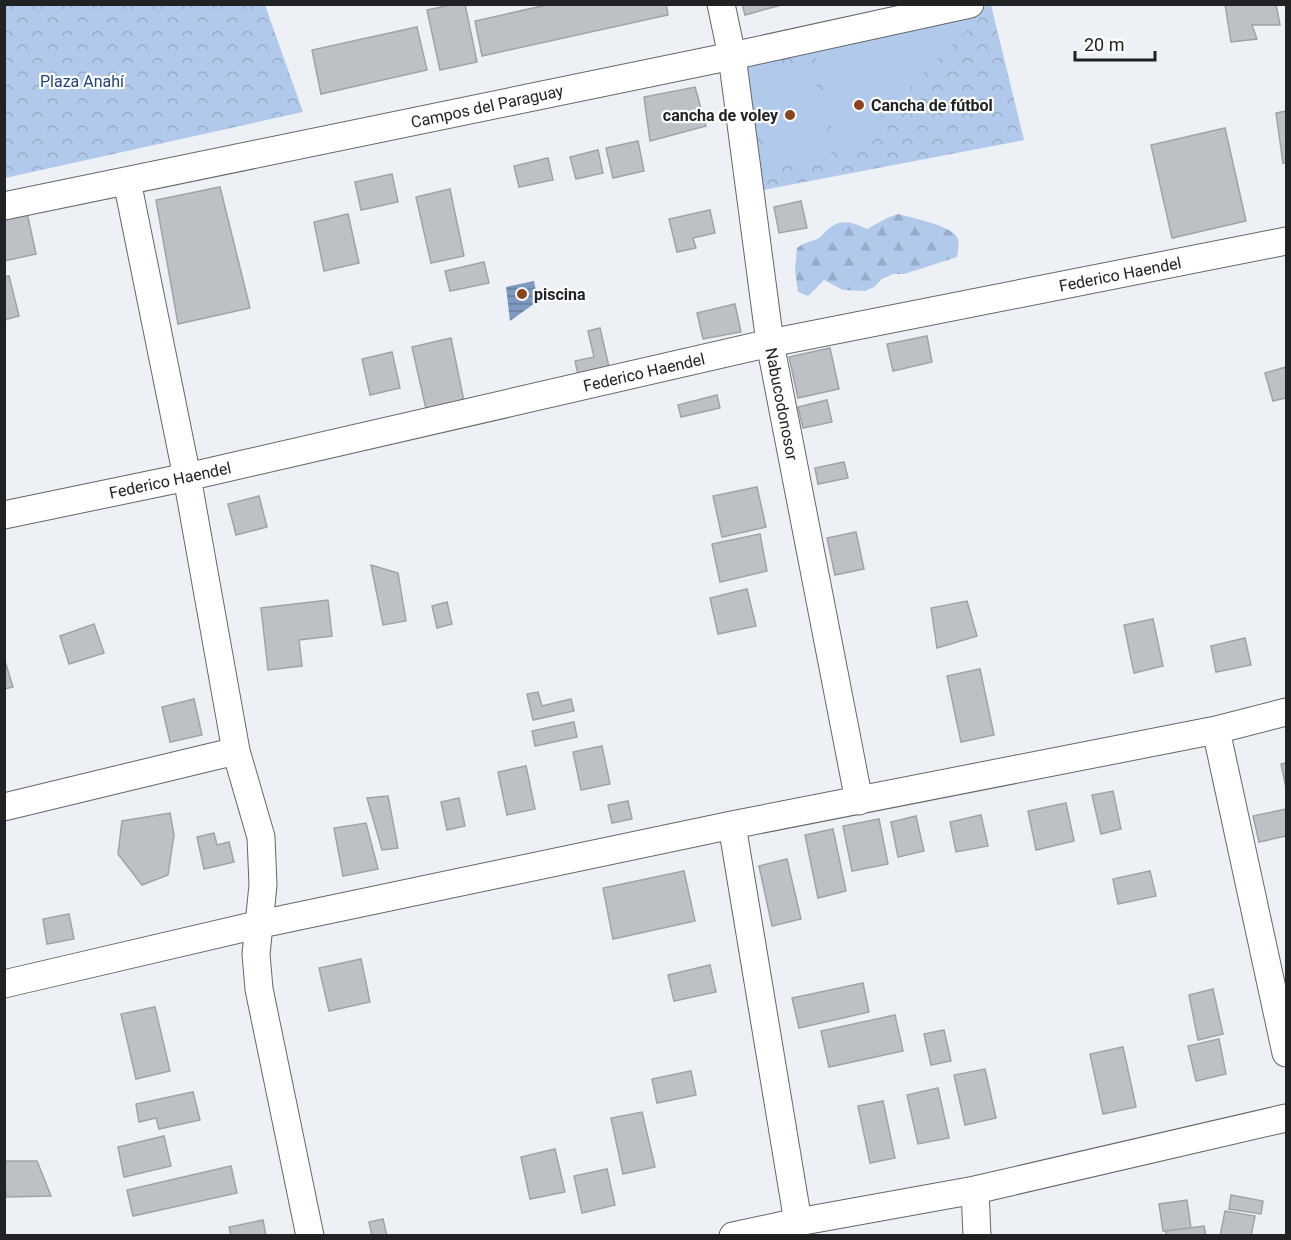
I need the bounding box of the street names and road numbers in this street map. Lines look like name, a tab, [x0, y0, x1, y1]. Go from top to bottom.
street label: Campos del Paraguay	[409, 81, 565, 132]
street label: Federico Haendel	[1057, 253, 1183, 296]
street label: Nabucodonosor	[761, 346, 802, 463]
street label: Federico Haendel	[581, 349, 707, 396]
street label: Federico Haendel	[107, 458, 233, 503]

